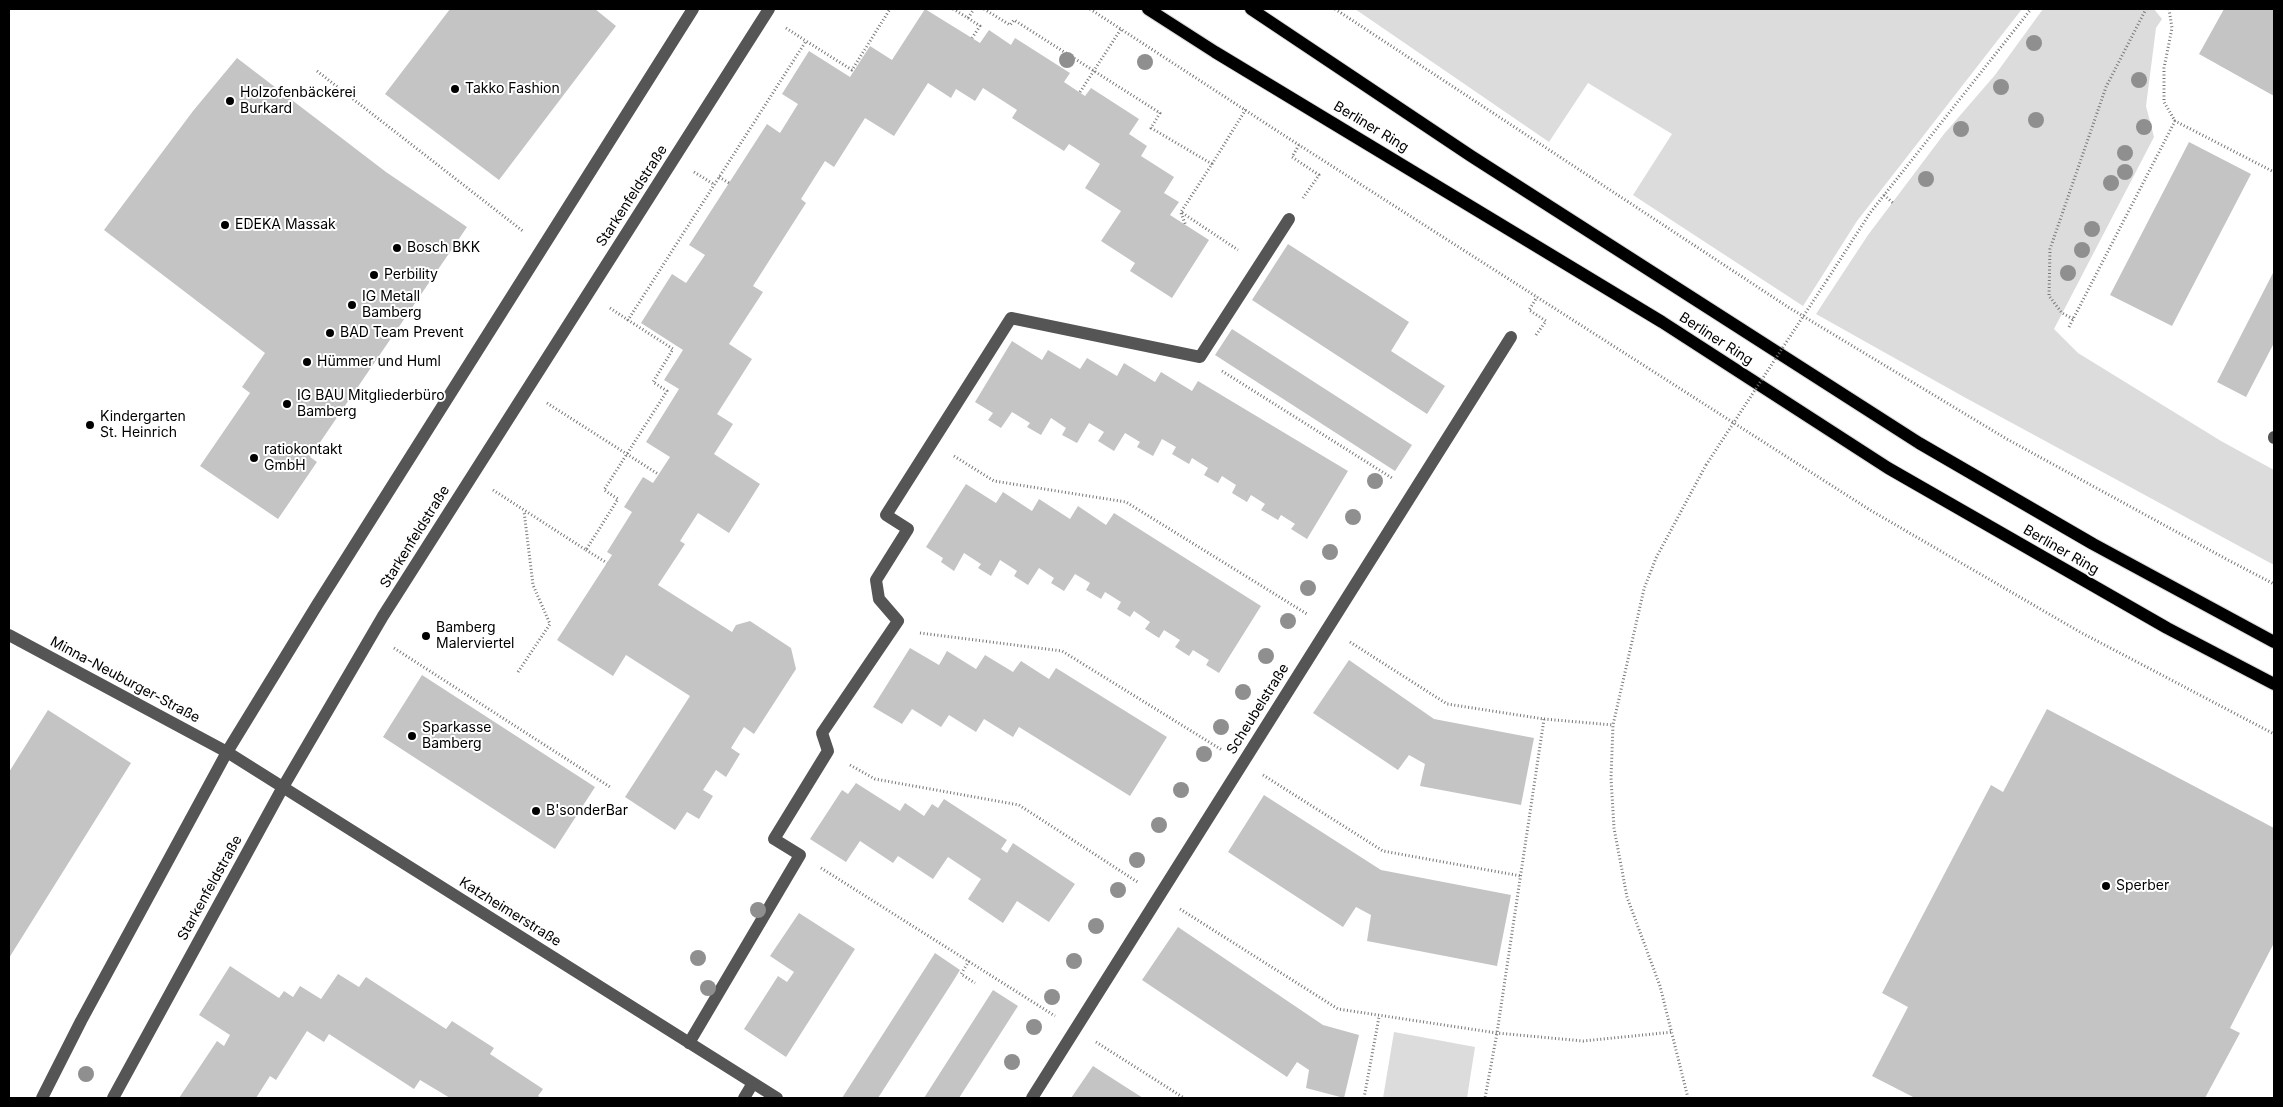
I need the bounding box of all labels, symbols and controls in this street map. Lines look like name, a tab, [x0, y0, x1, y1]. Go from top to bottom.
place label: Takko Fashion	[465, 81, 560, 97]
marker: Takko Fashion	[449, 83, 461, 95]
place label: Holzofenbäckerei Burkard	[240, 85, 356, 118]
marker: Holzofenbäckerei Burkard	[224, 95, 236, 107]
street label: Berliner Ring	[1330, 98, 1412, 156]
street label: Starkenfeldstraße	[593, 142, 671, 250]
place label: EDEKA Massak	[235, 217, 336, 233]
marker: EDEKA Massak	[219, 219, 231, 231]
place label: Bosch BKK	[407, 240, 480, 256]
marker: Bosch BKK	[391, 242, 403, 254]
place label: Perbility	[384, 267, 438, 283]
marker: Perbility	[368, 269, 380, 281]
place label: IG Metall Bamberg	[362, 289, 422, 322]
marker: IG Metall Bamberg	[346, 299, 358, 311]
street label: Berliner Ring	[1676, 309, 1756, 369]
place label: BAD Team Prevent	[340, 325, 464, 341]
marker: BAD Team Prevent	[324, 327, 336, 339]
place label: Hümmer und Huml	[317, 354, 441, 370]
marker: Hümmer und Huml	[301, 356, 313, 368]
place label: IG BAU Mitgliederbüro Bamberg	[297, 388, 445, 421]
marker: IG BAU Mitgliederbüro Bamberg	[281, 398, 293, 410]
place label: Kindergarten St. Heinrich	[100, 409, 186, 442]
marker: Kindergarten St. Heinrich	[84, 419, 96, 431]
place label: ratiokontakt GmbH	[264, 442, 342, 474]
marker: ratiokontakt GmbH	[248, 452, 260, 464]
street label: Starkenfeldstraße	[377, 483, 453, 591]
street label: Berliner Ring	[2020, 522, 2102, 578]
place label: Bamberg Malerviertel	[436, 620, 514, 652]
marker: Bamberg Malerviertel	[420, 630, 432, 642]
street label: Minna-Neuburger-Straße	[47, 633, 203, 727]
street label: Scheubelstraße	[1223, 661, 1293, 757]
place label: Sparkasse Bamberg	[422, 720, 492, 752]
marker: Sparkasse Bamberg	[406, 730, 418, 742]
place label: B'sonderBar	[546, 803, 628, 819]
marker: B'sonderBar	[530, 805, 542, 817]
street label: Starkenfeldstraße	[174, 833, 246, 943]
street label: Katzheimerstraße	[456, 874, 564, 950]
place label: Sperber	[2116, 878, 2169, 894]
marker: Sperber	[2100, 880, 2112, 892]

